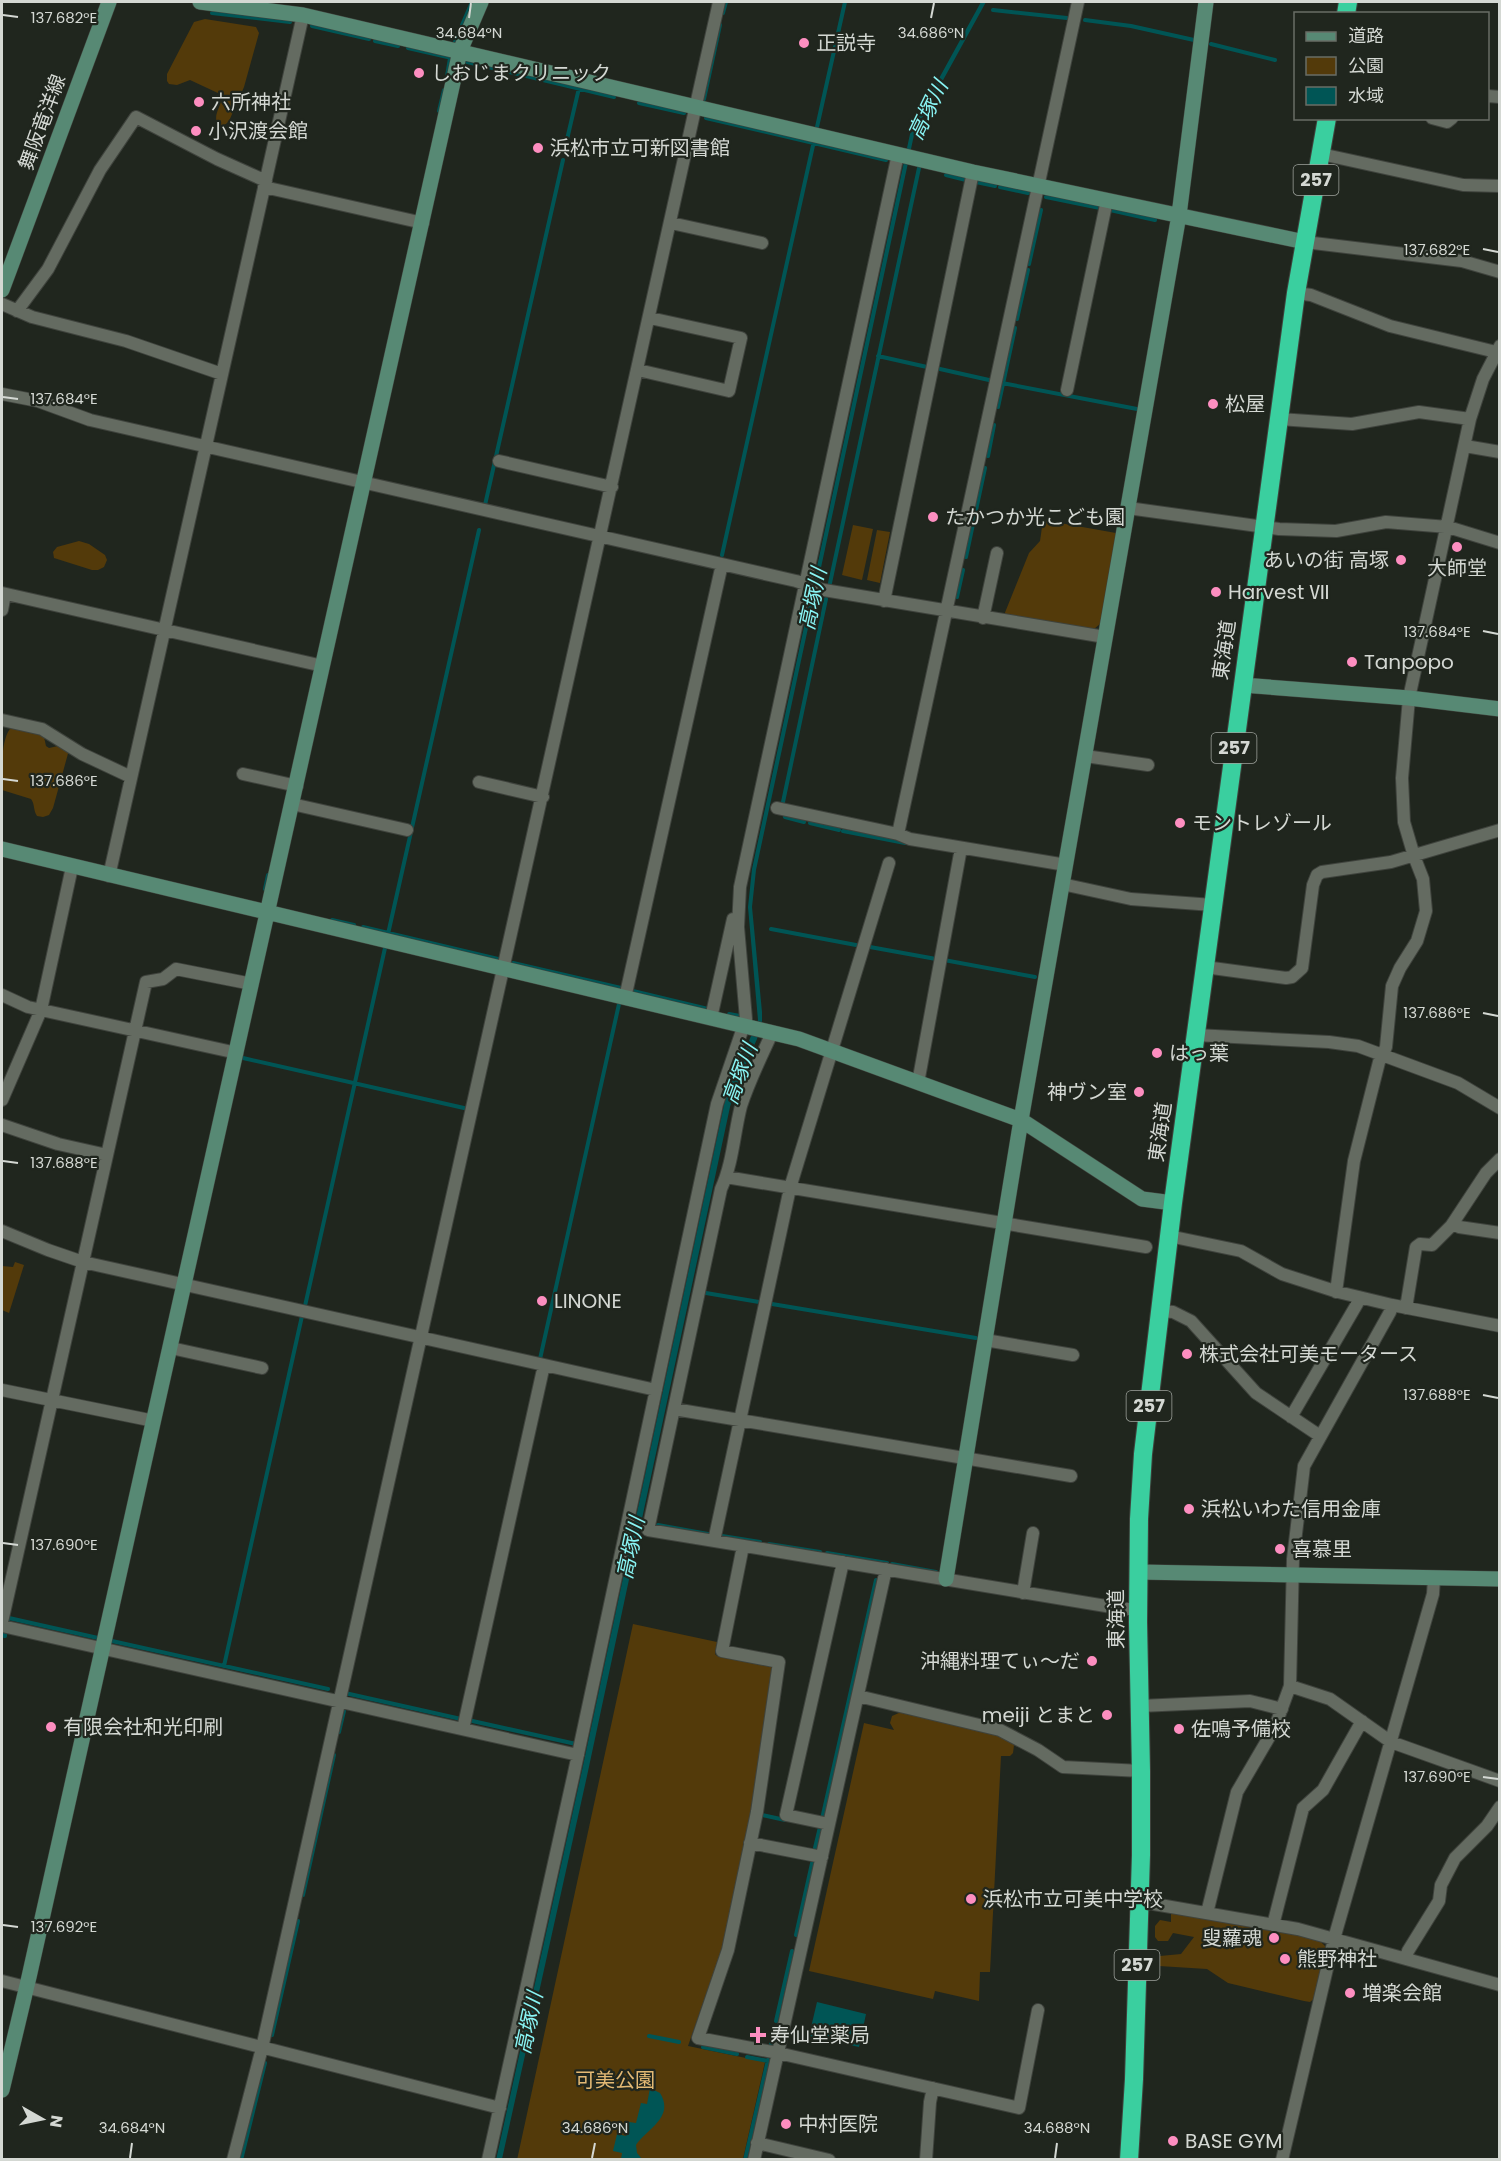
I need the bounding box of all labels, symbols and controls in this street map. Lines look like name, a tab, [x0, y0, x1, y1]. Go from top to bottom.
text: 137.682°E	[31, 7, 97, 28]
legend	[1294, 12, 1489, 120]
text: 34.684°N	[436, 22, 502, 43]
text: 34.686°N	[898, 22, 964, 43]
text: 道路	[1348, 23, 1384, 48]
place label: 正説寺	[816, 29, 876, 57]
marker: 正説寺	[797, 36, 811, 50]
text: 公園	[1348, 53, 1384, 78]
place label: しおじまクリニック	[431, 59, 611, 87]
marker: しおじまクリニック	[412, 66, 426, 80]
street label: 舞阪竜洋線	[12, 70, 72, 174]
water label: 高塚川	[901, 73, 955, 144]
text: 水域	[1348, 83, 1384, 108]
place label: 六所神社	[211, 88, 291, 116]
marker: 六所神社	[192, 95, 206, 109]
place label: 小沢渡会館	[208, 117, 308, 145]
marker: 小沢渡会館	[189, 124, 203, 138]
place label: 浜松市立可新図書館	[550, 134, 730, 162]
marker: 浜松市立可新図書館	[531, 141, 545, 155]
road number: 257	[1294, 165, 1338, 195]
text: 137.682°E	[1404, 239, 1470, 260]
text: 137.684°E	[30, 388, 98, 409]
place label: 松屋	[1225, 390, 1265, 418]
marker: 松屋	[1206, 397, 1220, 411]
place label: たかつか光こども園	[945, 503, 1125, 531]
marker: たかつか光こども園	[926, 510, 940, 524]
marker: 大師堂	[1450, 540, 1464, 554]
place label: あいの街 高塚	[1264, 546, 1389, 574]
marker: あいの街 高塚	[1394, 553, 1408, 567]
place label: 大師堂	[1427, 554, 1487, 582]
water label: 高塚川	[792, 563, 834, 633]
place label: Harvest Ⅶ	[1228, 578, 1330, 606]
marker: Harvest Ⅶ	[1209, 585, 1223, 599]
street label: 東海道	[1206, 618, 1242, 682]
text: 137.684°E	[1403, 621, 1471, 642]
place label: Tanpopo	[1364, 648, 1454, 676]
marker: Tanpopo	[1345, 655, 1359, 669]
road number: 257	[1212, 733, 1256, 763]
text: 137.686°E	[30, 770, 98, 791]
place label: モントレゾール	[1192, 809, 1332, 837]
marker: モントレゾール	[1173, 816, 1187, 830]
text: 137.686°E	[1403, 1002, 1471, 1023]
water label: 高塚川	[715, 1037, 765, 1108]
place label: はっ葉	[1169, 1039, 1229, 1067]
marker: はっ葉	[1150, 1046, 1164, 1060]
place label: 神ヴン室	[1047, 1078, 1127, 1106]
marker: 神ヴン室	[1132, 1085, 1146, 1099]
street label: 東海道	[1142, 1100, 1178, 1164]
text: 137.688°E	[30, 1152, 98, 1173]
place label: LINONE	[554, 1287, 622, 1315]
marker: LINONE	[535, 1294, 549, 1308]
place label: 株式会社可美モータース	[1199, 1340, 1418, 1368]
marker: 株式会社可美モータース	[1180, 1347, 1194, 1361]
text: 137.688°E	[1403, 1384, 1471, 1405]
road number: 257	[1126, 1391, 1172, 1421]
place label: 浜松いわた信用金庫	[1201, 1495, 1381, 1523]
marker: 浜松いわた信用金庫	[1182, 1502, 1196, 1516]
water label: 高塚川	[610, 1512, 652, 1582]
text: 137.690°E	[30, 1534, 98, 1555]
place label: 喜慕里	[1292, 1535, 1352, 1563]
marker: 喜慕里	[1273, 1542, 1287, 1556]
street label: 東海道	[1102, 1589, 1130, 1649]
place label: 沖縄料理てぃ〜だ	[920, 1647, 1080, 1675]
marker: 沖縄料理てぃ〜だ	[1085, 1654, 1099, 1668]
place label: meiji とまと	[982, 1701, 1095, 1729]
marker: meiji とまと	[1100, 1708, 1114, 1722]
place label: 有限会社和光印刷	[63, 1713, 223, 1741]
place label: 佐鳴予備校	[1191, 1715, 1291, 1743]
marker: 有限会社和光印刷	[44, 1720, 58, 1734]
marker: 佐鳴予備校	[1172, 1722, 1186, 1736]
text: 137.690°E	[1403, 1766, 1471, 1787]
place label: 浜松市立可美中学校	[983, 1885, 1163, 1913]
marker: 浜松市立可美中学校	[964, 1892, 978, 1906]
text: 137.692°E	[31, 1916, 97, 1937]
place label: 叟蘿魂	[1202, 1924, 1262, 1952]
marker: 叟蘿魂	[1267, 1931, 1281, 1945]
place label: 熊野神社	[1297, 1945, 1377, 1973]
road number: 257	[1114, 1950, 1160, 1980]
marker: 熊野神社	[1278, 1952, 1292, 1966]
place label: 増楽会館	[1362, 1979, 1442, 2007]
marker: 増楽会館	[1343, 1986, 1357, 2000]
water label: 高塚川	[508, 1987, 550, 2057]
place label: 寿仙堂薬局	[770, 2021, 870, 2049]
marker: 寿仙堂薬局	[751, 2028, 765, 2042]
park label: 可美公園	[575, 2066, 655, 2094]
north arrow	[12, 2089, 72, 2149]
place label: 中村医院	[798, 2110, 878, 2138]
text: N	[44, 2114, 69, 2129]
text: 34.684°N	[99, 2117, 165, 2138]
text: 34.686°N	[562, 2117, 628, 2138]
marker: 中村医院	[779, 2117, 793, 2131]
text: 34.688°N	[1024, 2117, 1090, 2138]
place label: BASE GYM	[1185, 2127, 1283, 2155]
marker: BASE GYM	[1166, 2134, 1180, 2148]

